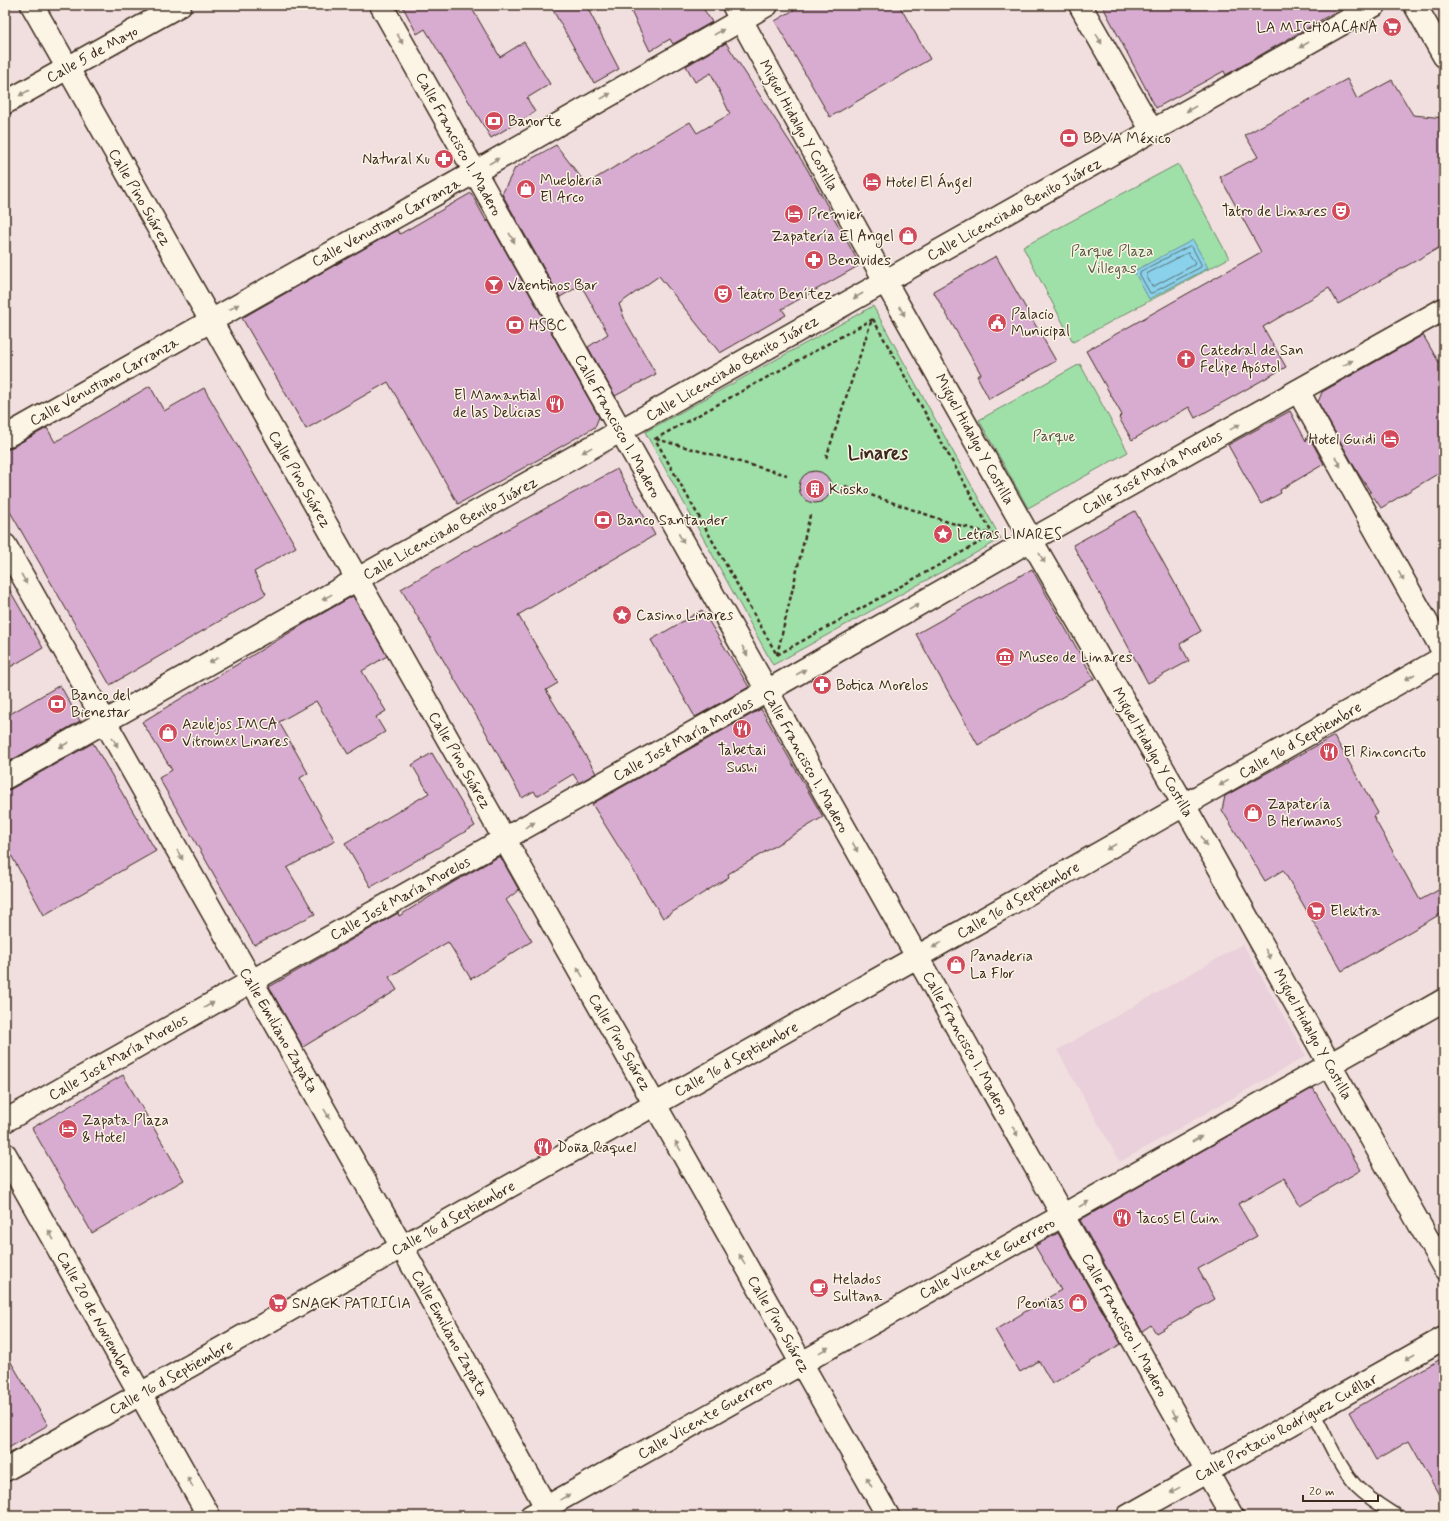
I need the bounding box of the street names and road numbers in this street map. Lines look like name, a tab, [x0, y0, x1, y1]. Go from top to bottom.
street label: Calle 5 de Mayo	[43, 21, 142, 88]
street label: Miguel Hidalgo Y Costilla	[753, 56, 842, 195]
street label: Calle Francisco I. Madero	[410, 69, 506, 220]
street label: Calle Pino Suárez	[103, 145, 175, 250]
street label: Calle Licenciado Benito Juárez	[924, 154, 1105, 266]
street label: Calle Venustiano Carranza	[308, 173, 465, 272]
street label: Calle Licenciado Benito Juárez	[642, 311, 823, 427]
street label: Calle Venustiano Carranza	[26, 332, 183, 431]
street label: Calle Francisco I. Madero	[569, 351, 665, 502]
street label: Miguel Hidalgo Y Costilla	[929, 370, 1018, 509]
street label: Calle José María Morelos	[1079, 426, 1227, 520]
street label: Calle Pino Suárez	[263, 427, 335, 532]
street label: Calle Licenciado Benito Juárez	[360, 473, 541, 585]
street label: Miguel Hidalgo Y Costilla	[1106, 684, 1197, 822]
street label: Calle Francisco I. Madero	[757, 686, 853, 837]
street label: Calle José María Morelos	[610, 693, 758, 787]
street label: Calle 16 d Septiembre	[1235, 697, 1366, 784]
street label: Calle Pino Suárez	[423, 708, 495, 813]
street label: Calle José María Morelos	[327, 852, 475, 946]
street label: Calle 16 d Septiembre	[953, 857, 1084, 944]
street label: Calle Emiliano Zapata	[234, 964, 322, 1097]
street label: Miguel Hidalgo Y Costilla	[1267, 965, 1356, 1104]
street label: Calle Francisco I. Madero	[917, 968, 1013, 1119]
street label: Calle Pino Suárez	[583, 990, 655, 1095]
street label: Calle José María Morelos	[45, 1010, 192, 1106]
street label: Calle 16 d Septiembre	[671, 1017, 802, 1102]
street label: Calle 16 d Septiembre	[388, 1176, 519, 1261]
street label: Calle Vicente Guerrero	[916, 1213, 1059, 1305]
street label: Calle 20 de Noviembre	[51, 1248, 137, 1381]
street label: Calle Francisco I. Madero	[1076, 1250, 1172, 1401]
street label: Calle Emiliano Zapata	[406, 1267, 492, 1400]
street label: Calle Pino Suárez	[742, 1272, 814, 1377]
street label: Calle 16 d Septiembre	[106, 1335, 237, 1420]
street label: Calle Protacio Rodríguez Cuéllar	[1191, 1369, 1382, 1487]
street label: Calle Vicente Guerrero	[635, 1371, 776, 1465]

